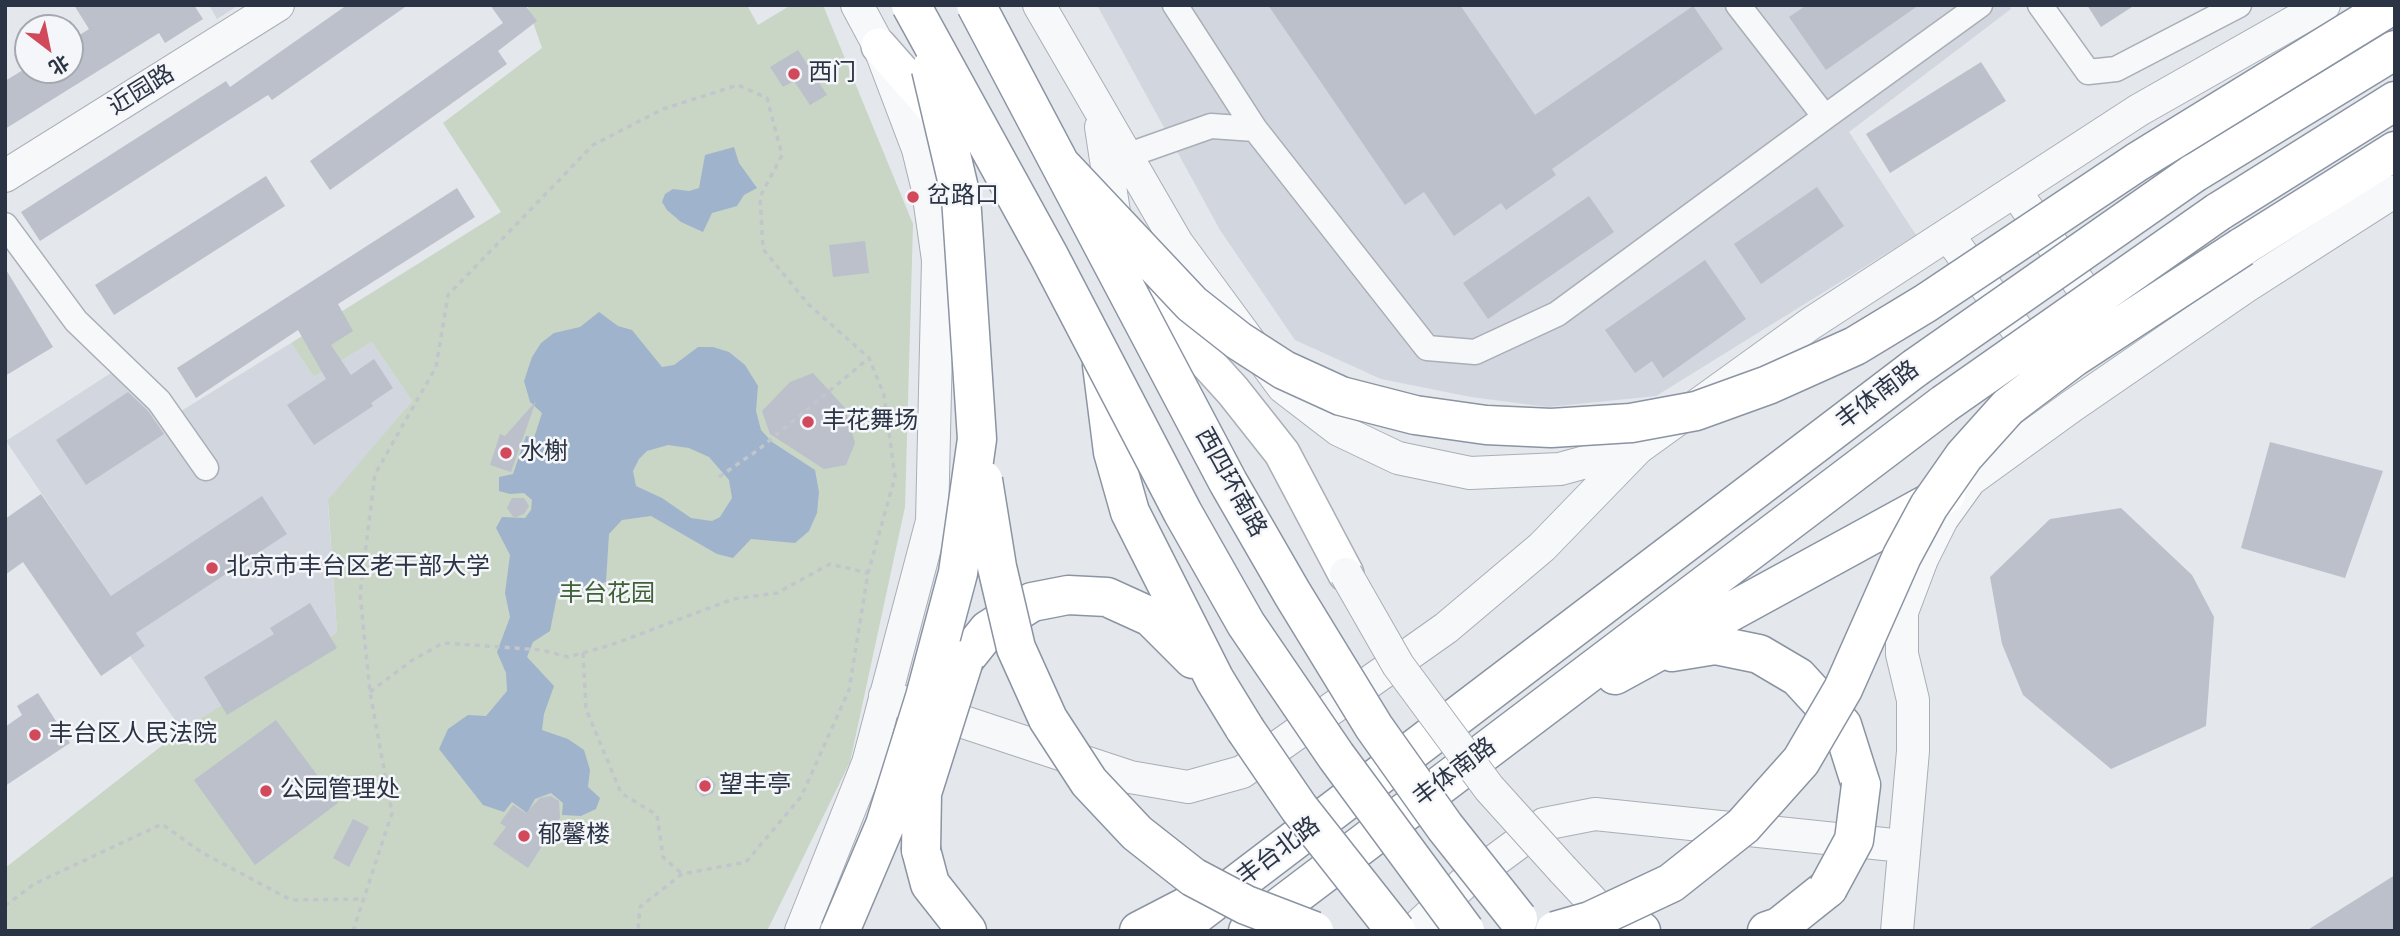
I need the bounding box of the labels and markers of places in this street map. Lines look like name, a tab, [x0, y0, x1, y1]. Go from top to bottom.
place label: 西门	[808, 60, 856, 88]
marker: 西门	[786, 66, 802, 82]
place label: 岔路口	[927, 183, 999, 211]
marker: 岔路口	[905, 189, 921, 205]
place label: 丰花舞场	[822, 408, 918, 436]
marker: 丰花舞场	[800, 414, 816, 430]
place label: 水榭	[520, 439, 568, 467]
marker: 水榭	[498, 445, 514, 461]
place label: 北京市丰台区老干部大学	[226, 554, 490, 582]
marker: 北京市丰台区老干部大学	[204, 560, 220, 576]
place label: 丰台区人民法院	[49, 721, 217, 749]
marker: 丰台区人民法院	[27, 727, 43, 743]
place label: 望丰亭	[719, 772, 791, 800]
place label: 公园管理处	[280, 777, 400, 805]
marker: 望丰亭	[697, 778, 713, 794]
marker: 公园管理处	[258, 783, 274, 799]
place label: 郁馨楼	[538, 822, 610, 850]
marker: 郁馨楼	[516, 828, 532, 844]

